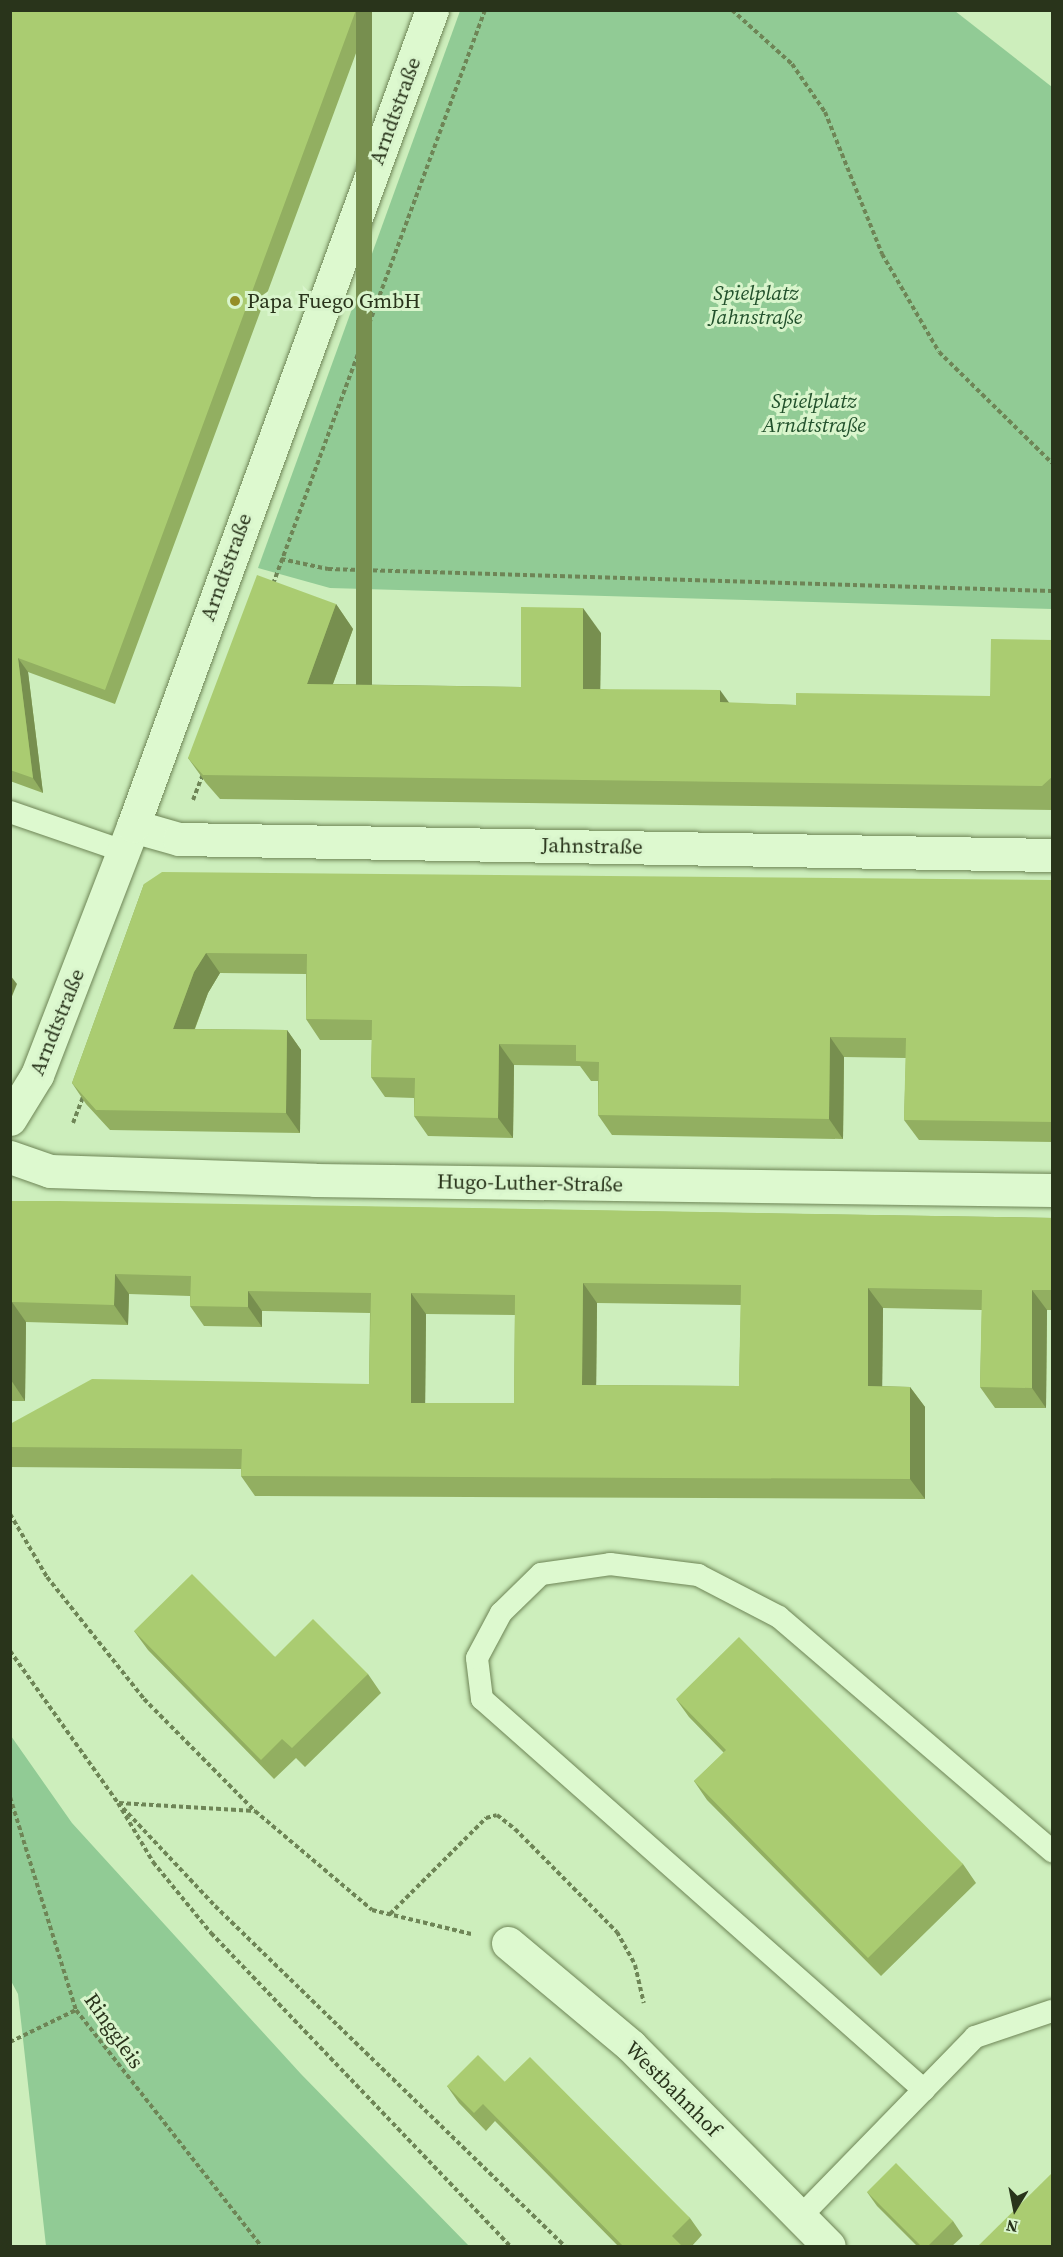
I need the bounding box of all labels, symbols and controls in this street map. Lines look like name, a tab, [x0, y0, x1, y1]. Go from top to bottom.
street label: Arndtstraße	[364, 54, 426, 168]
park label: Spielplatz Jahnstraße	[710, 280, 802, 330]
place label: Papa Fuego GmbH	[247, 288, 421, 314]
marker: Papa Fuego GmbH	[228, 294, 242, 308]
park label: Spielplatz Arndtstraße	[762, 388, 866, 438]
street label: Arndtstraße	[195, 510, 257, 624]
street label: Jahnstraße	[541, 833, 643, 859]
street label: Arndtstraße	[24, 965, 90, 1079]
street label: Hugo-Luther-Straße	[437, 1169, 623, 1197]
street label: Ringgleis	[79, 1988, 149, 2074]
street label: Westbahnhof	[620, 2036, 726, 2142]
north arrow	[985, 2179, 1045, 2239]
text: N	[1004, 2215, 1020, 2239]

